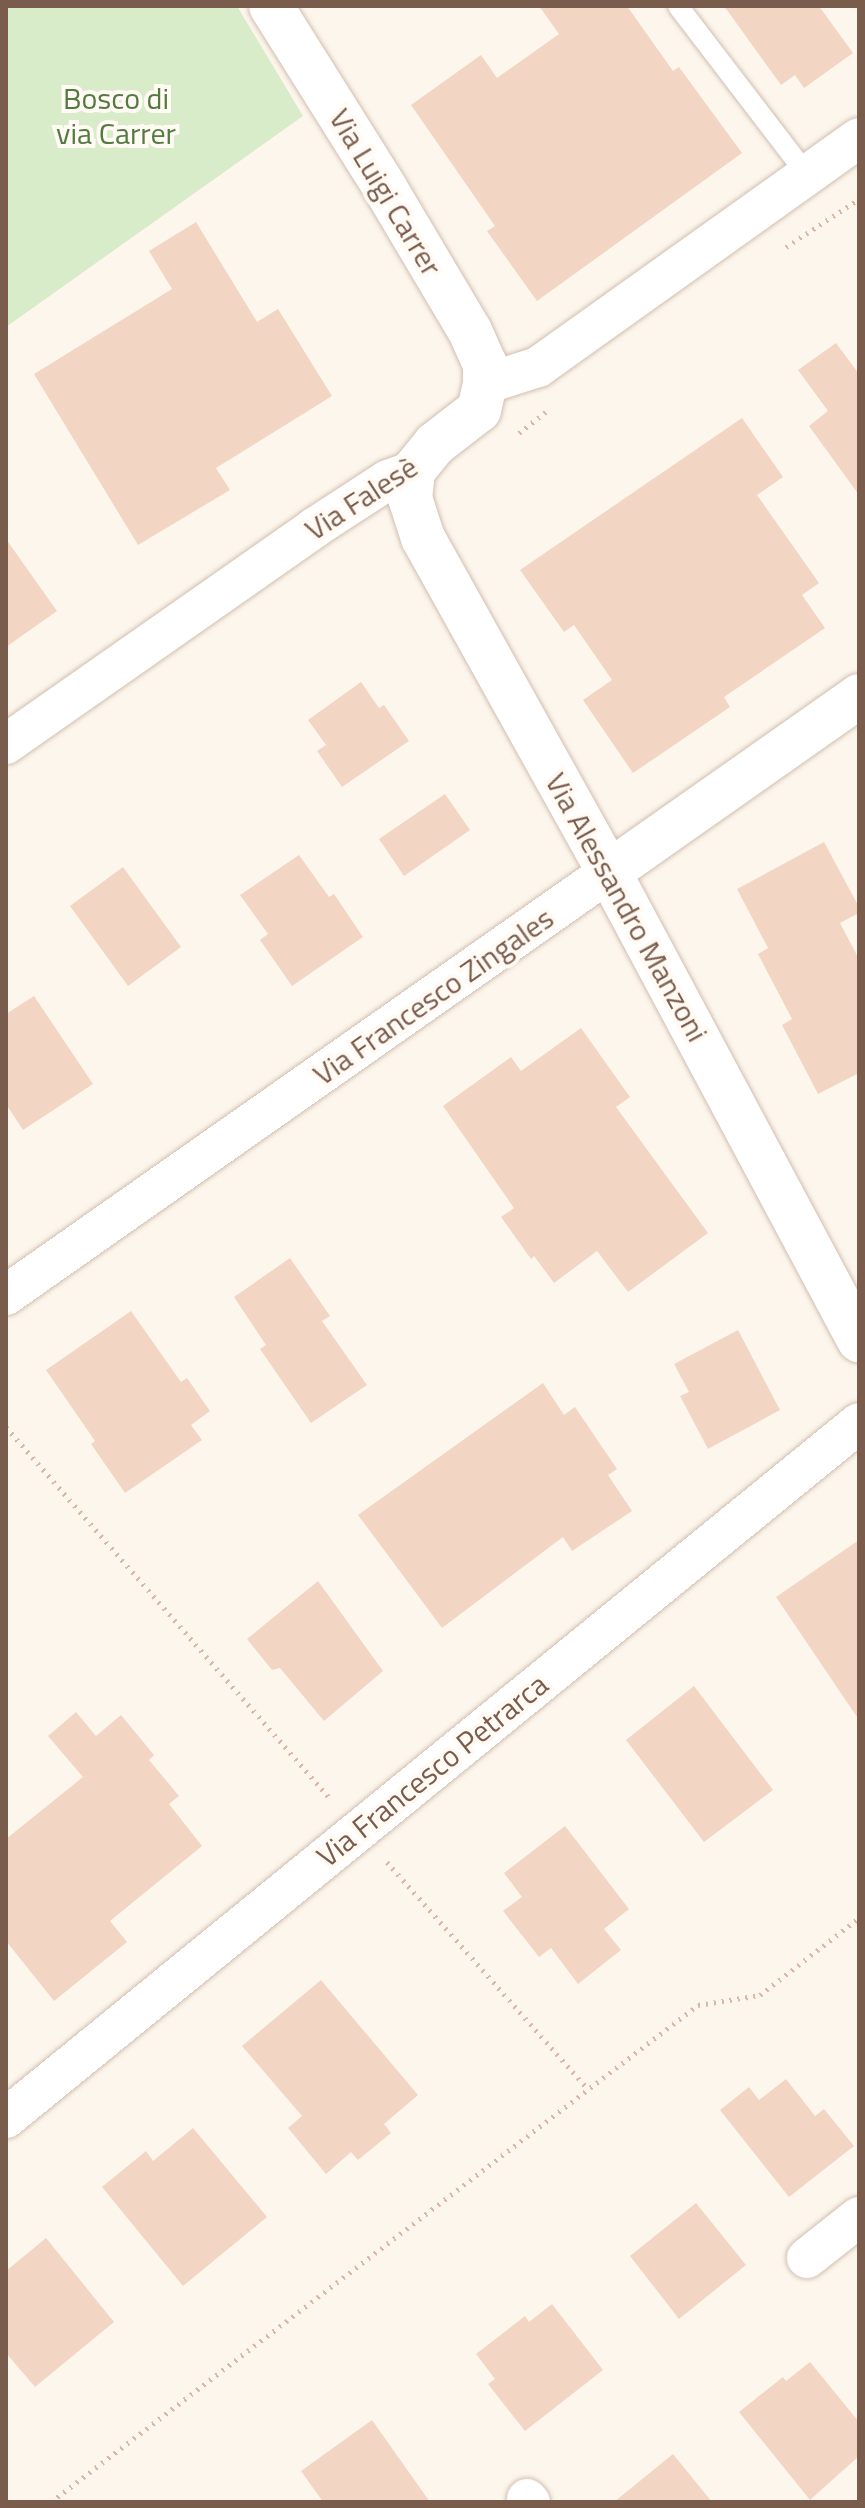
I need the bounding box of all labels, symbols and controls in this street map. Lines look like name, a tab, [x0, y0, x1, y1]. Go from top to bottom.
park label: Bosco di via Carrer	[56, 80, 176, 150]
street label: Via Luigi Carrer	[322, 102, 450, 282]
street label: Via Falesè	[298, 448, 424, 548]
street label: Via Alessandro Manzoni	[538, 766, 716, 1048]
street label: Via Francesco Zingales	[306, 900, 560, 1092]
street label: Via Francesco Petrarca	[309, 1666, 555, 1874]

